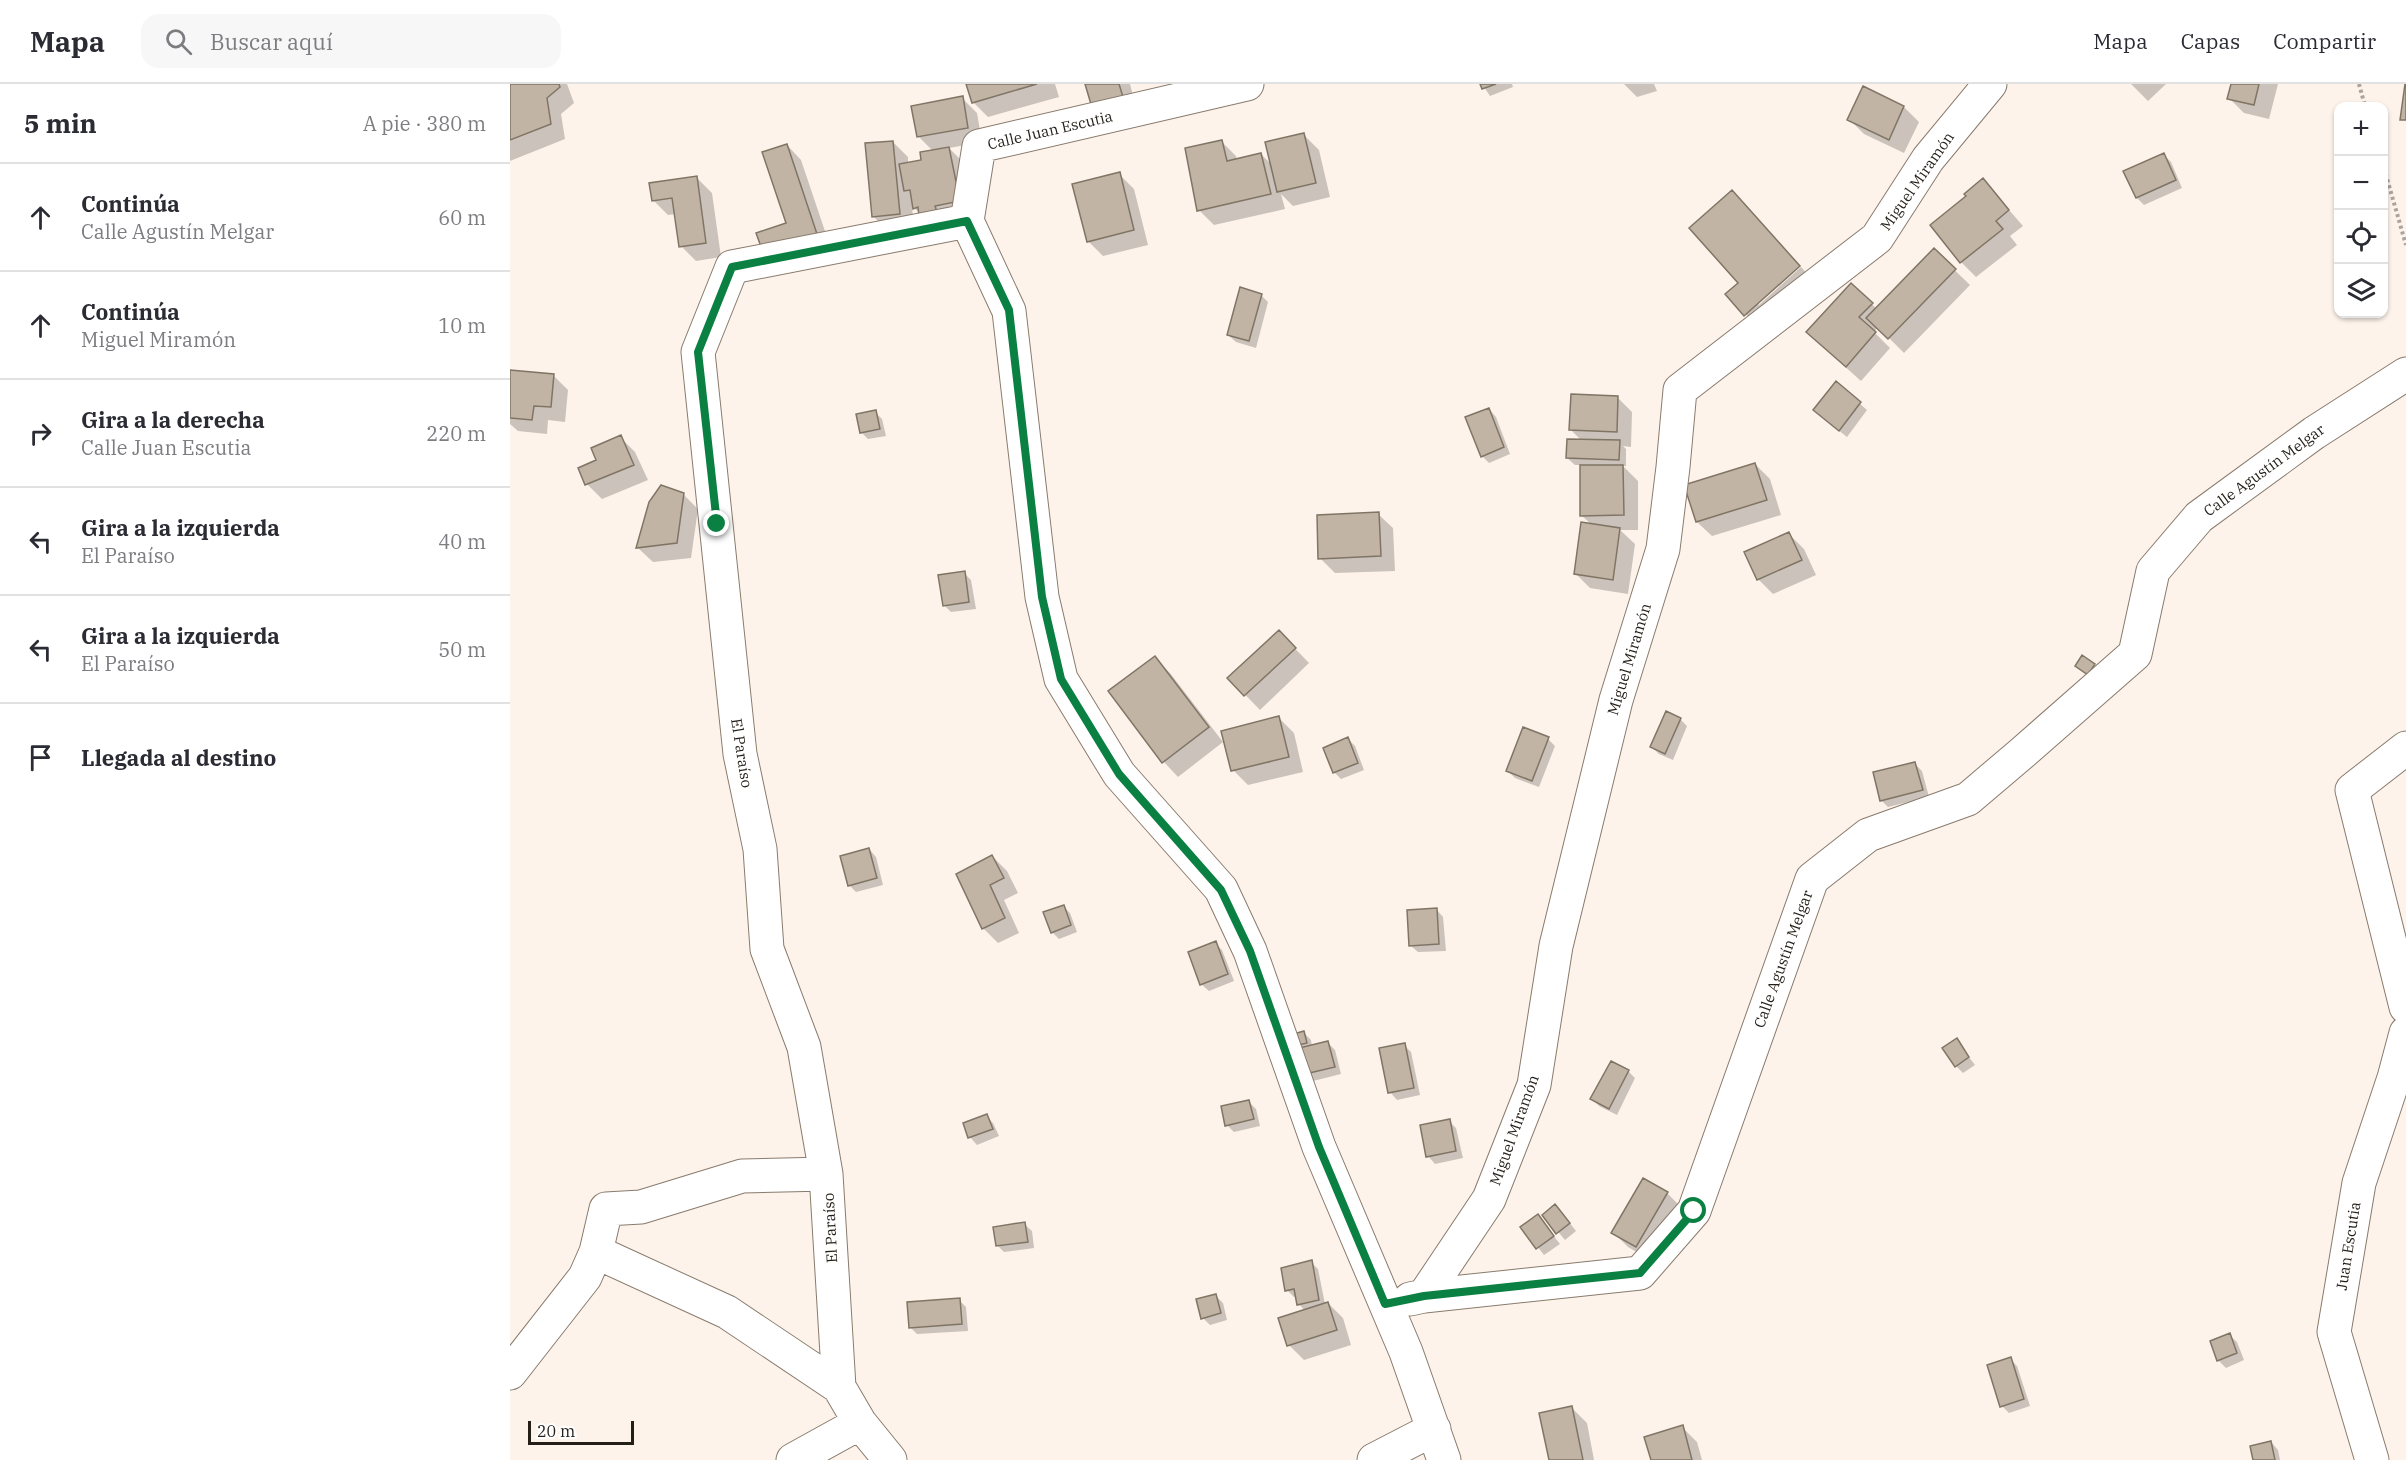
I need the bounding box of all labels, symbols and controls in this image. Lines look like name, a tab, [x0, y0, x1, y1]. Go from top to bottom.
search box	[141, 14, 561, 68]
text: Mapa	[30, 23, 105, 60]
icon: search	[162, 25, 195, 58]
text: Buscar aquí	[210, 27, 333, 56]
text: Mapa	[2093, 27, 2148, 55]
text: Capas	[2181, 27, 2240, 55]
text: Compartir	[2273, 27, 2376, 55]
map controls	[2334, 102, 2388, 318]
button: +	[2334, 102, 2388, 156]
text: 5 min	[24, 106, 97, 140]
street label: Calle Juan Escutia	[986, 106, 1114, 154]
text: A pie · 380 m	[363, 110, 486, 137]
street label: Miguel Miramón	[1876, 128, 1958, 234]
button: −	[2334, 156, 2388, 210]
text: Continúa	[81, 189, 180, 218]
icon: ahead	[24, 201, 57, 234]
text: 60 m	[438, 204, 486, 231]
button: locate	[2334, 210, 2388, 264]
text: Calle Agustín Melgar	[81, 218, 274, 245]
button: layers	[2334, 264, 2388, 318]
text: Continúa	[81, 297, 180, 326]
icon: ahead	[24, 309, 57, 342]
text: 10 m	[438, 312, 486, 339]
text: Miguel Miramón	[81, 326, 236, 353]
text: Gira a la derecha	[81, 405, 265, 434]
icon: right	[24, 417, 57, 450]
text: 220 m	[426, 420, 486, 447]
street label: Calle Agustín Melgar	[2200, 420, 2328, 520]
text: Calle Juan Escutia	[81, 434, 251, 461]
route end	[703, 510, 729, 536]
text: Gira a la izquierda	[81, 513, 280, 542]
icon: left	[24, 525, 57, 558]
text: 40 m	[438, 528, 486, 555]
text: El Paraíso	[81, 542, 175, 569]
street label: Miguel Miramón	[1603, 600, 1655, 717]
text: Gira a la izquierda	[81, 621, 280, 650]
icon: left	[24, 633, 57, 666]
text: 50 m	[438, 636, 486, 663]
text: El Paraíso	[81, 650, 175, 677]
street label: El Paraíso	[727, 717, 757, 789]
icon: arrive	[24, 741, 57, 774]
text: Llegada al destino	[81, 743, 276, 772]
street label: Calle Agustín Melgar	[1749, 887, 1817, 1030]
street label: Miguel Miramón	[1485, 1072, 1543, 1188]
street label: El Paraíso	[819, 1192, 841, 1264]
route start	[1680, 1197, 1706, 1223]
street label: Juan Escutia	[2332, 1200, 2364, 1292]
scale bar	[528, 1418, 634, 1446]
text: 20 m	[537, 1421, 575, 1441]

